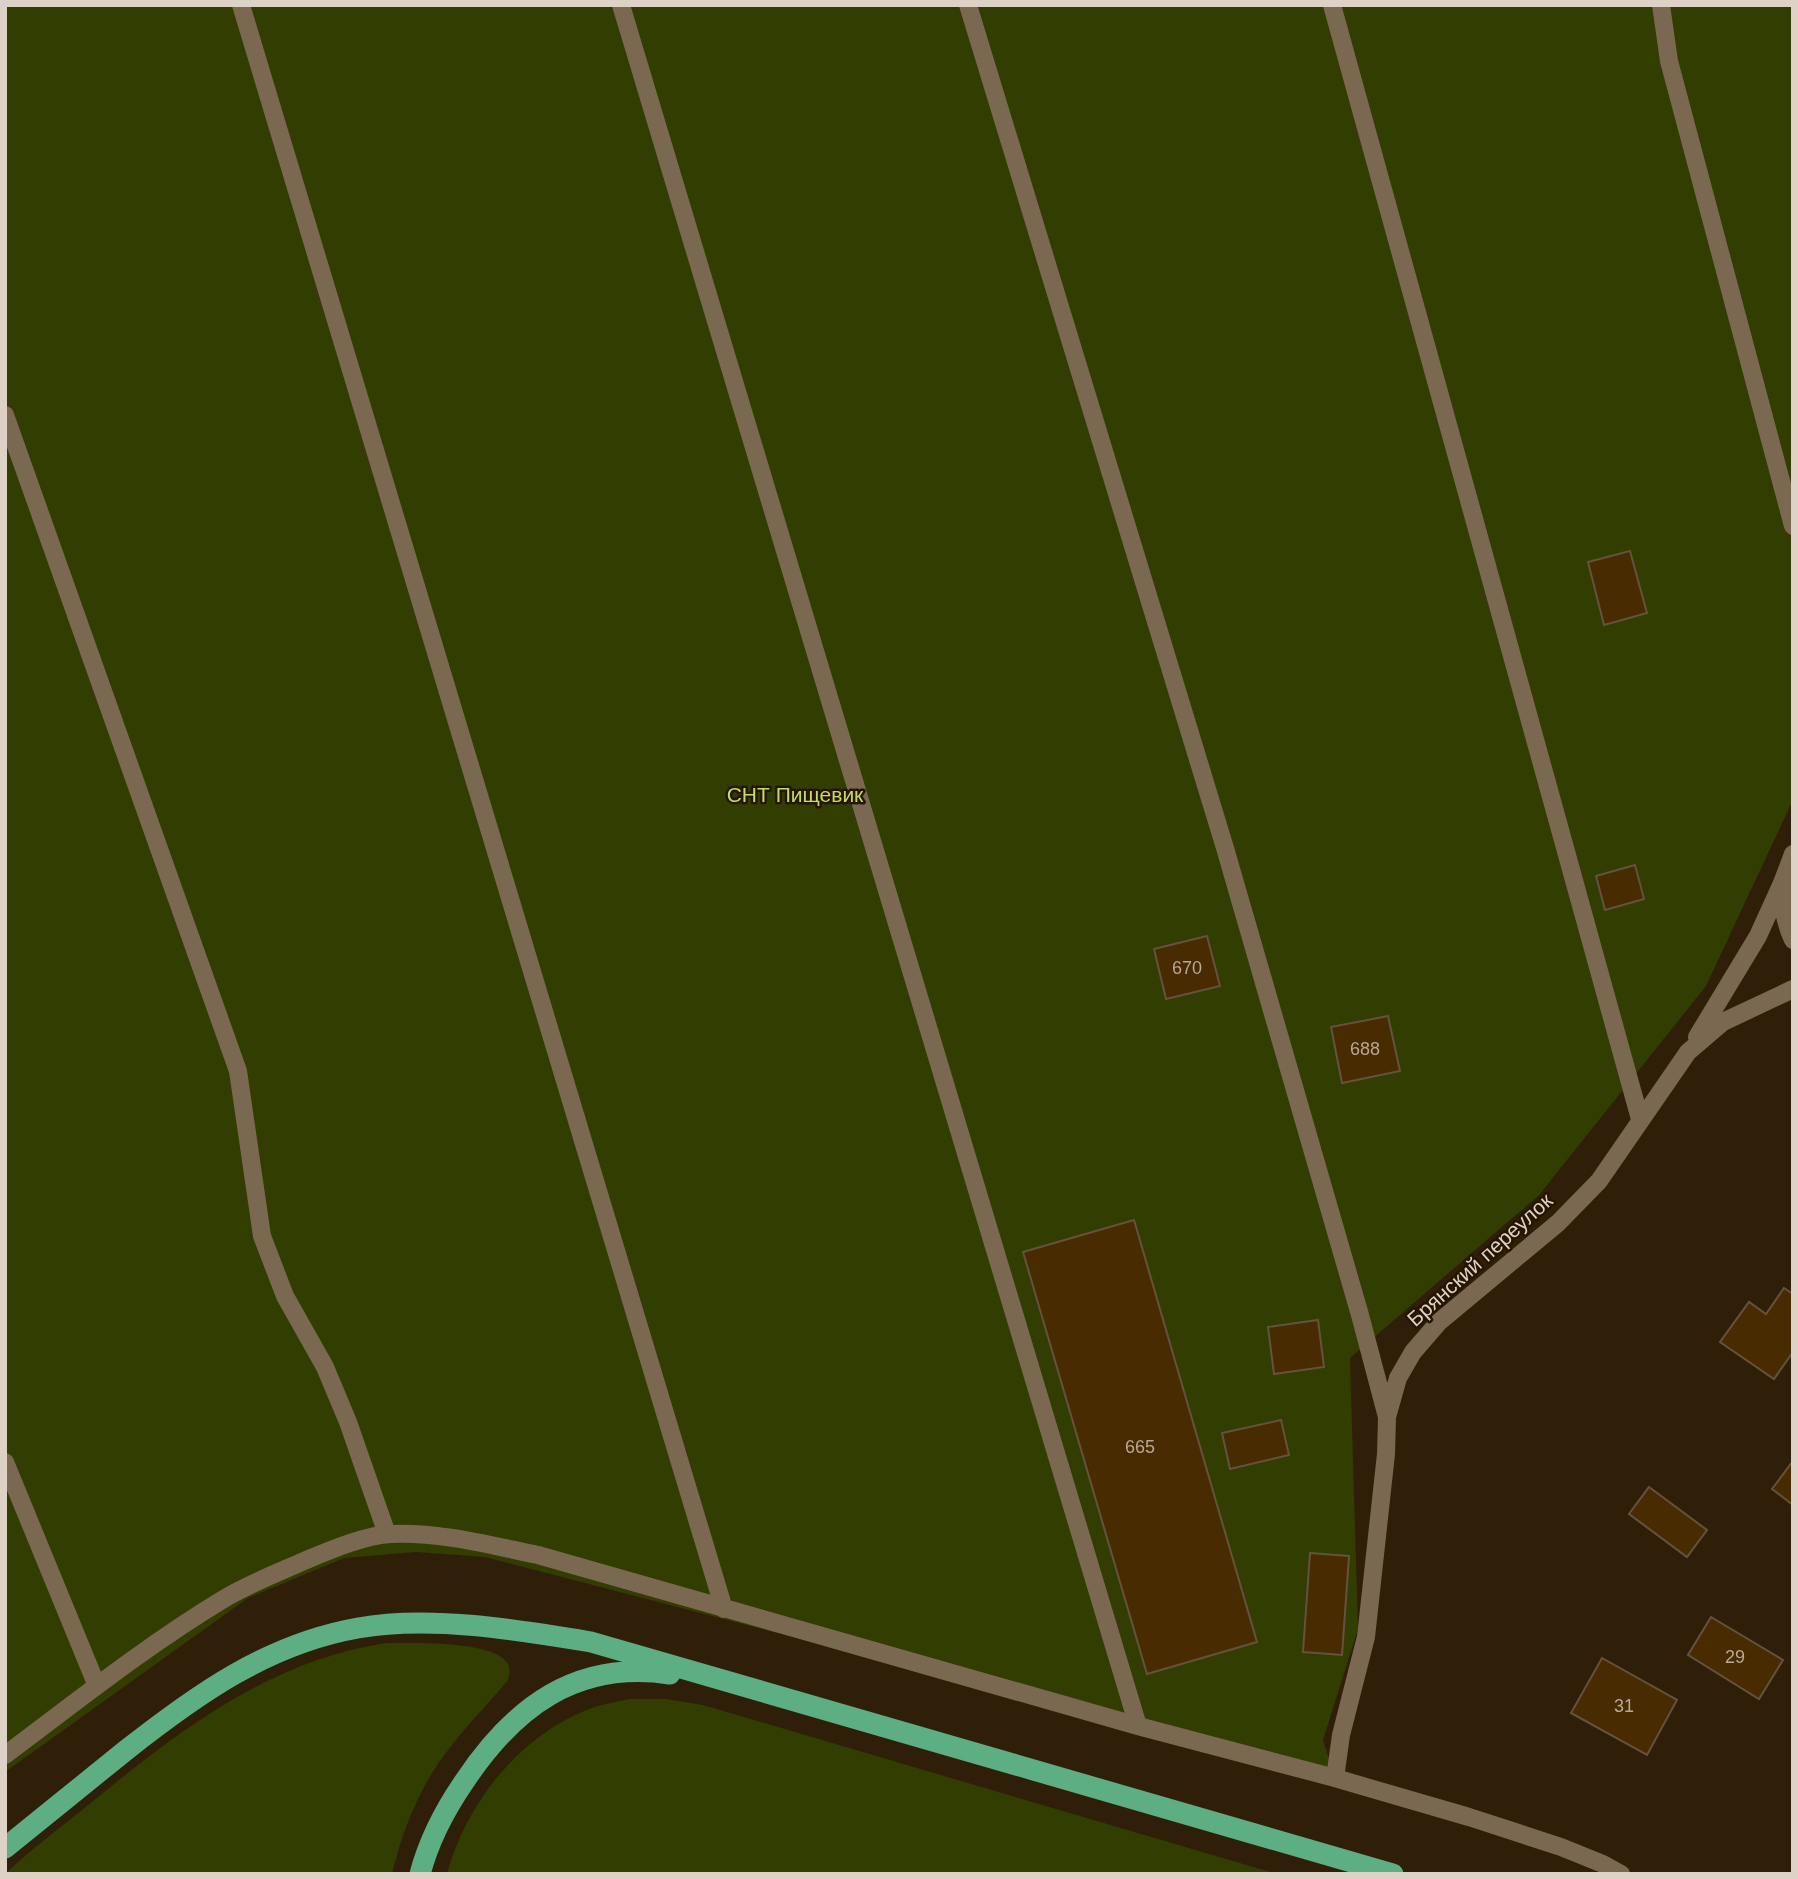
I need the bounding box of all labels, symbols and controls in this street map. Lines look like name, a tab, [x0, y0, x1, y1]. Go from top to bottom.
park label: СНТ Пищевик	[727, 783, 864, 806]
house number: 670	[1172, 958, 1202, 978]
house number: 688	[1350, 1039, 1380, 1059]
street label: Брянский переулок	[1403, 1188, 1557, 1331]
house number: 665	[1125, 1437, 1155, 1457]
house number: 29	[1725, 1647, 1745, 1667]
house number: 31	[1614, 1696, 1634, 1716]

